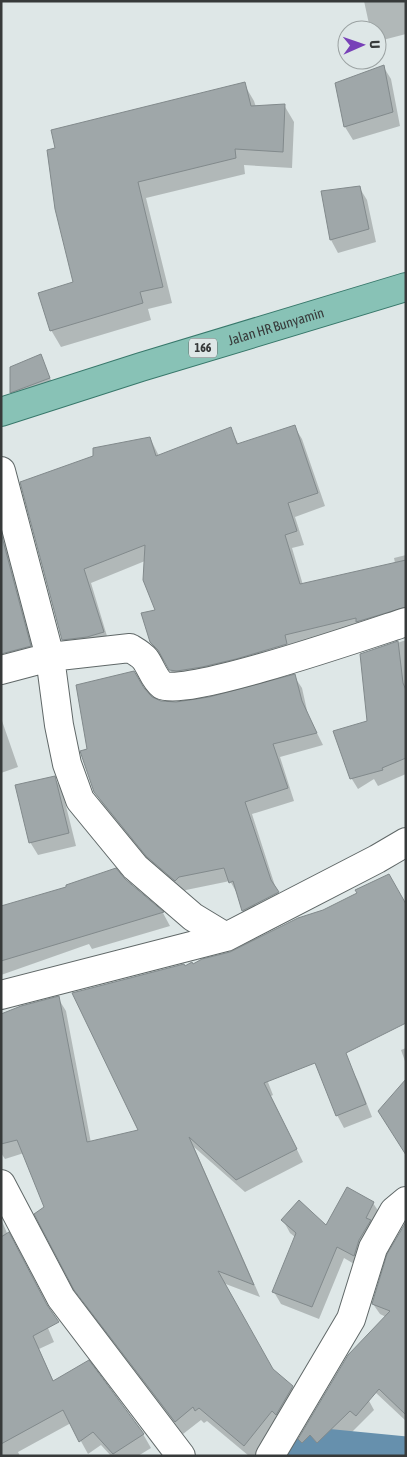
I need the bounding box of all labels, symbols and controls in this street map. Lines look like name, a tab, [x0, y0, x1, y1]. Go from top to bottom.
north arrow	[337, 20, 387, 70]
text: U	[367, 40, 383, 49]
street label: Jalan HR Bunyamin	[226, 304, 326, 348]
road number: 166	[189, 338, 217, 358]

